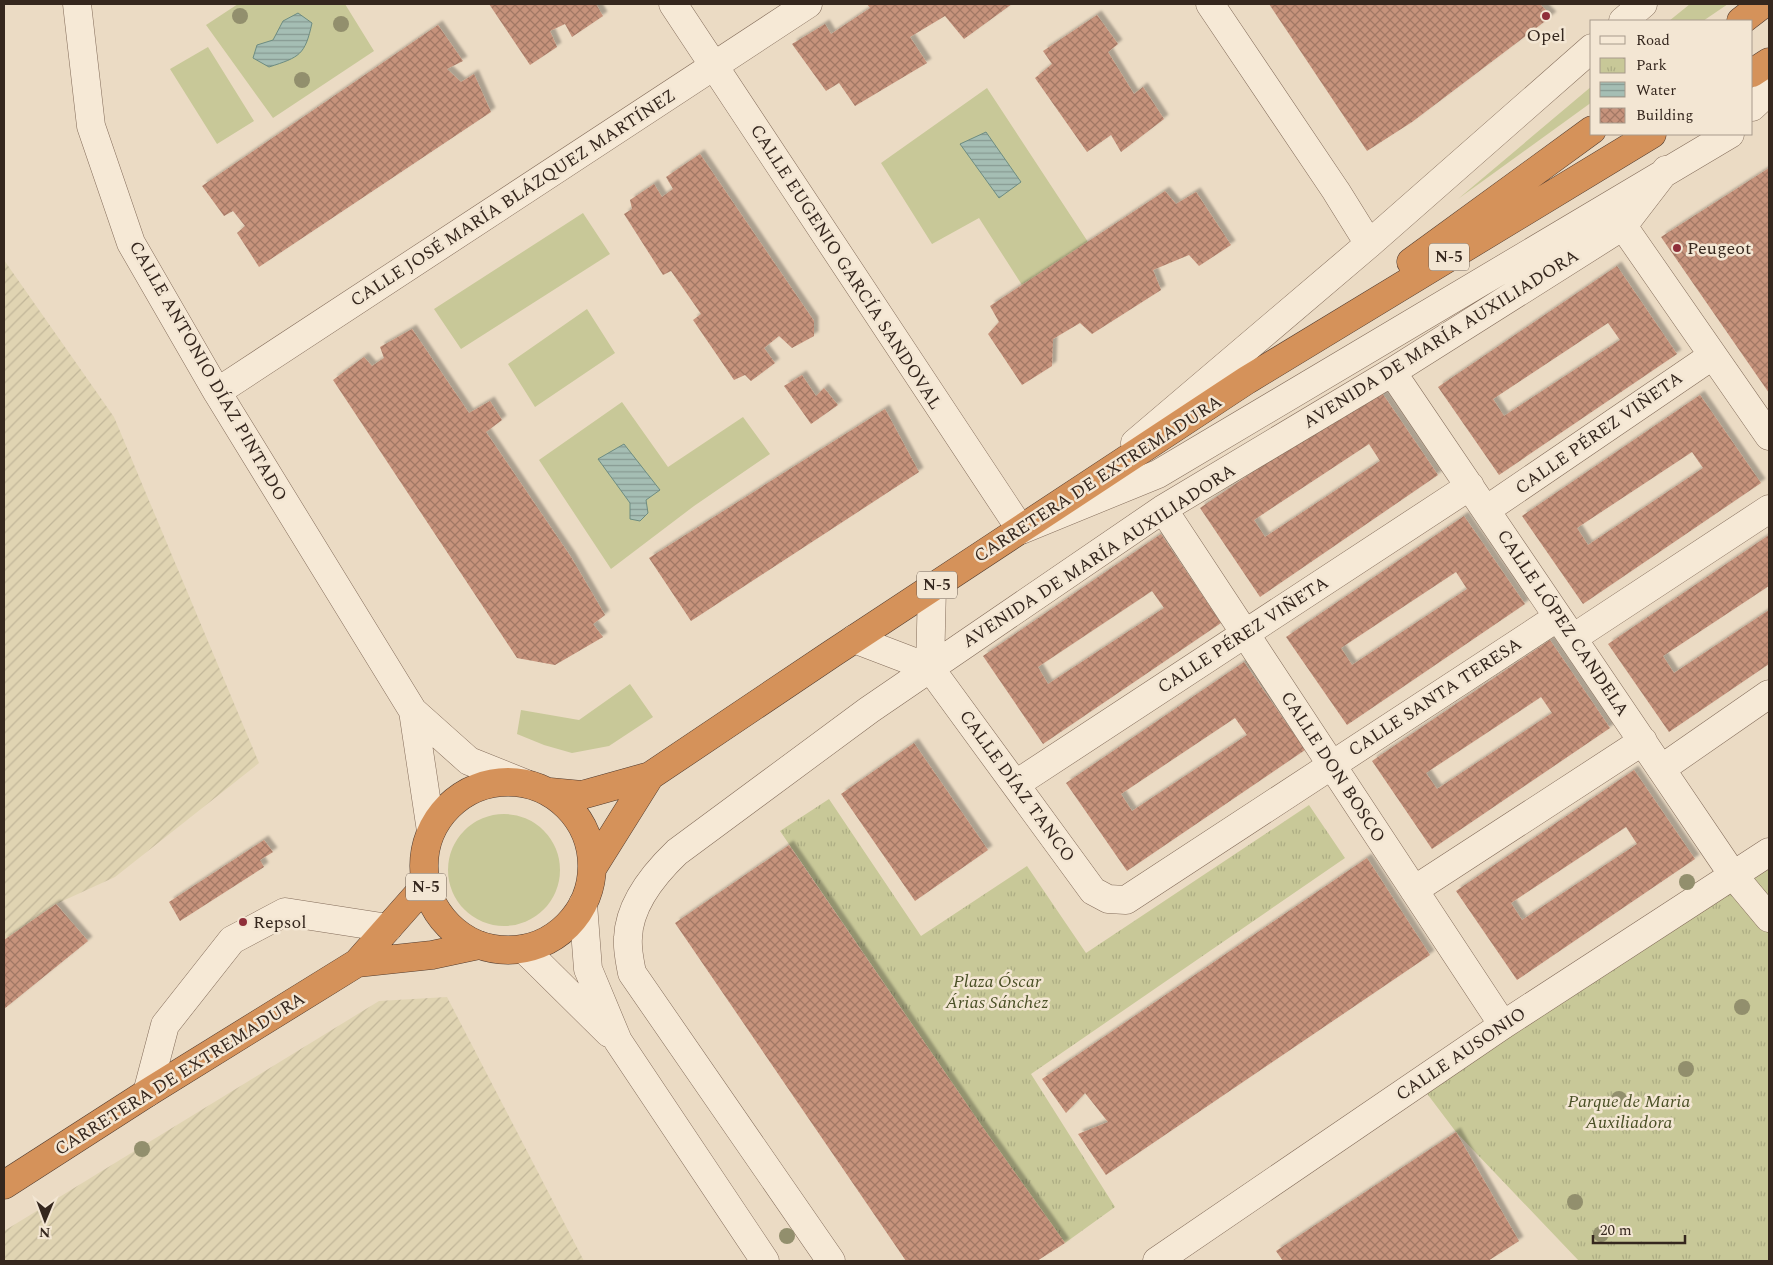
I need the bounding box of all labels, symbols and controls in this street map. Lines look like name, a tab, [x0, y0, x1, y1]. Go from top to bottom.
marker: Opel	[1540, 10, 1552, 22]
legend	[1590, 20, 1753, 135]
place label: Opel	[1527, 22, 1565, 49]
text: Road	[1636, 29, 1670, 52]
text: Park	[1636, 54, 1667, 77]
text: Water	[1636, 79, 1676, 102]
street label: CALLE JOSÉ MARÍA BLÁZQUEZ MARTÍNEZ	[345, 82, 681, 314]
text: Building	[1636, 104, 1693, 127]
street label: CALLE EUGENIO GARCÍA SANDOVAL	[743, 119, 949, 415]
place label: Peugeot	[1687, 235, 1751, 262]
street label: CALLE ANTONIO DÍAZ PINTADO	[122, 236, 294, 506]
street label: AVENIDA DE MARÍA AUXILIADORA	[1298, 242, 1584, 436]
marker: Peugeot	[1671, 242, 1683, 254]
road number: N-5	[1429, 243, 1469, 270]
street label: CALLE PÉREZ VIÑETA	[1510, 365, 1688, 501]
street label: CARRETERA DE EXTREMADURA	[969, 388, 1227, 570]
street label: AVENIDA DE MARÍA AUXILIADORA	[957, 457, 1241, 655]
street label: CALLE LÓPEZ CANDELA	[1490, 524, 1636, 722]
street label: CALLE PÉREZ VIÑETA	[1152, 569, 1334, 701]
road number: N-5	[917, 572, 957, 598]
street label: CALLE SANTA TERESA	[1343, 631, 1527, 763]
street label: CALLE DON BOSCO	[1274, 686, 1392, 848]
street label: CALLE DÍAZ TANCO	[952, 704, 1082, 868]
road number: N-5	[406, 874, 446, 900]
place label: Repsol	[253, 909, 307, 936]
marker: Repsol	[237, 916, 249, 928]
park label: Plaza Óscar Árias Sánchez	[945, 968, 1048, 1016]
street label: CARRETERA DE EXTREMADURA	[49, 985, 311, 1163]
street label: CALLE AUSONIO	[1390, 1000, 1532, 1108]
park label: Parque de Maria Auxiliadora	[1567, 1088, 1691, 1136]
north arrow	[20, 1195, 70, 1245]
scale bar	[1593, 1212, 1686, 1244]
text: 20 m	[1600, 1219, 1632, 1242]
text: N	[39, 1222, 51, 1243]

